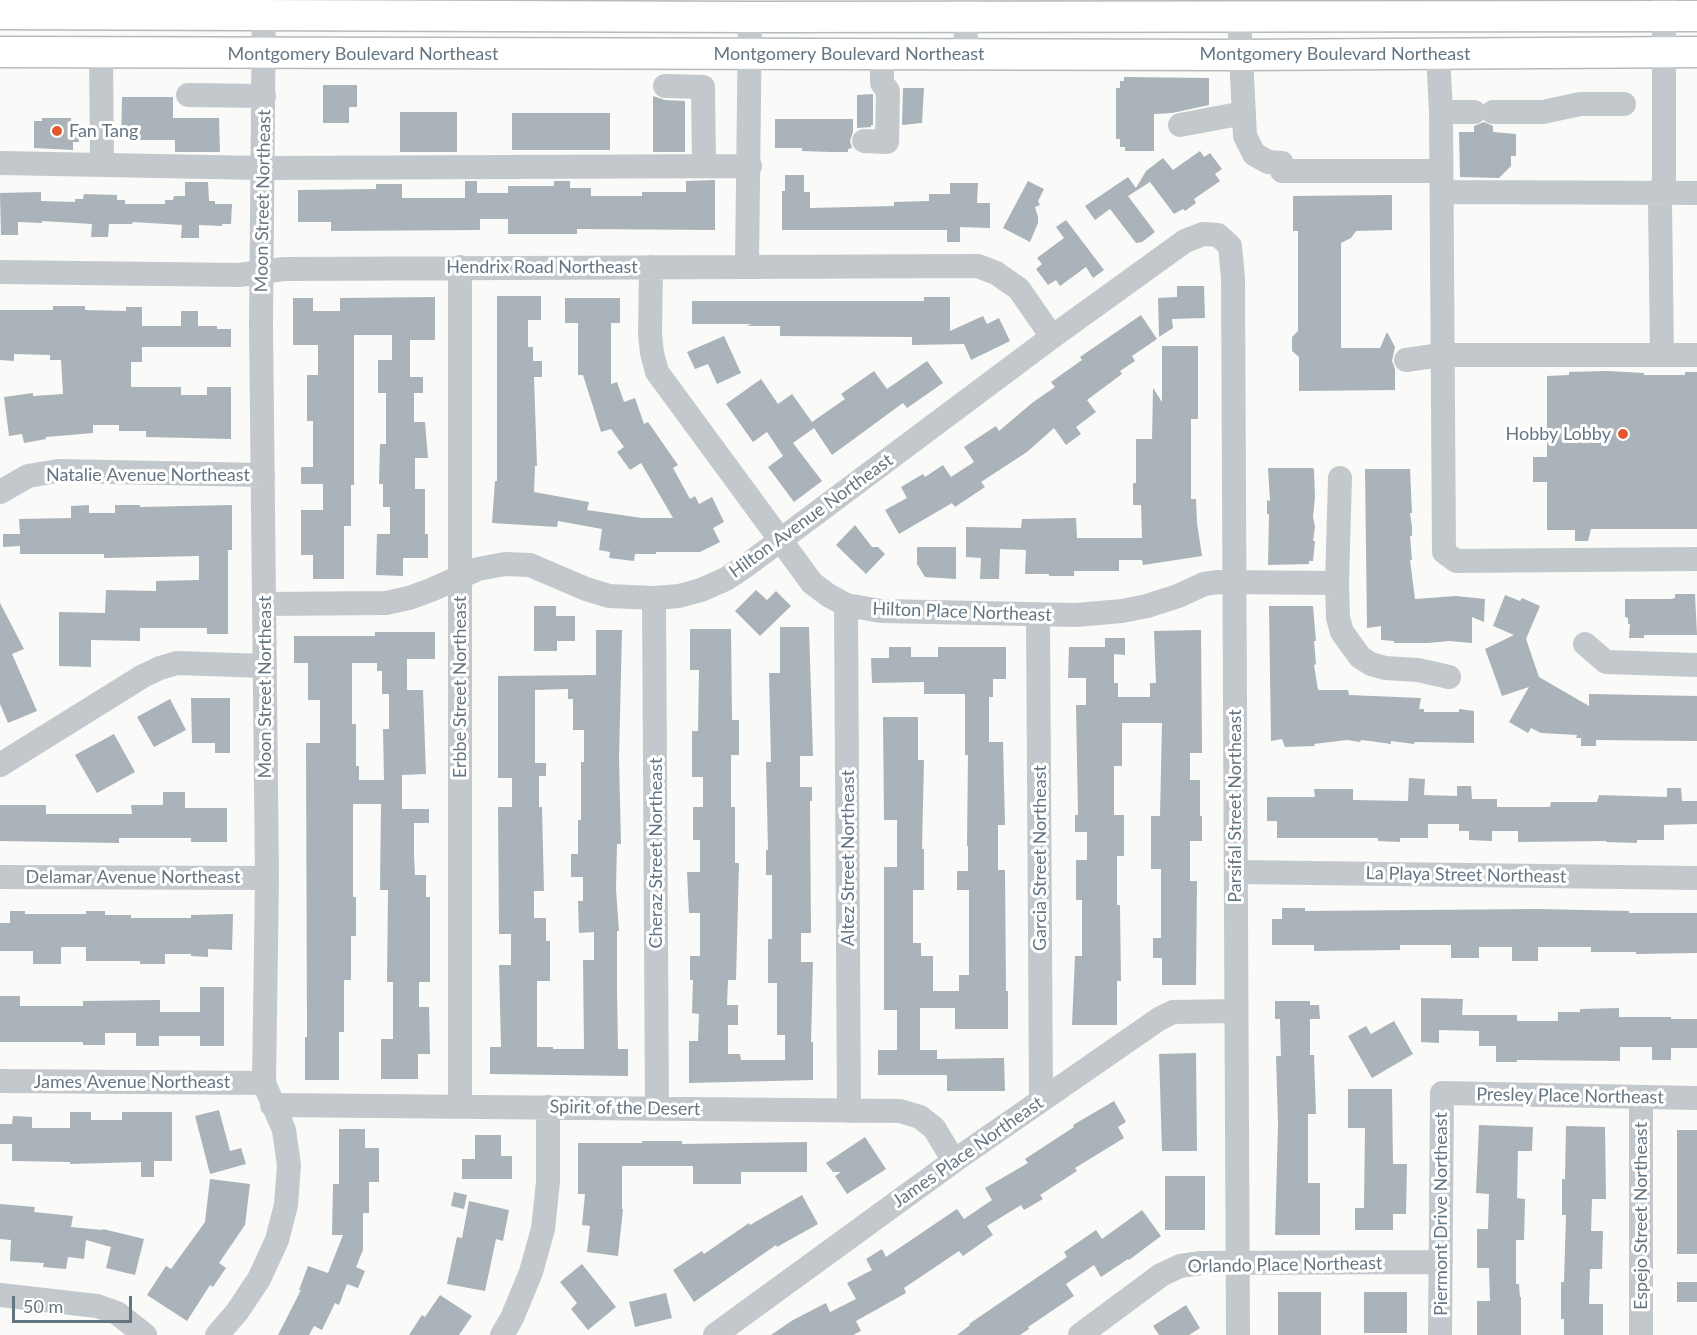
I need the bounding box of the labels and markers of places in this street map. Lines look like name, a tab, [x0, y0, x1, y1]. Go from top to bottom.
place label: Fan Tang	[69, 120, 138, 142]
marker: Fan Tang	[50, 124, 64, 138]
place label: Hobby Lobby	[1506, 423, 1611, 445]
marker: Hobby Lobby	[1616, 427, 1630, 441]

